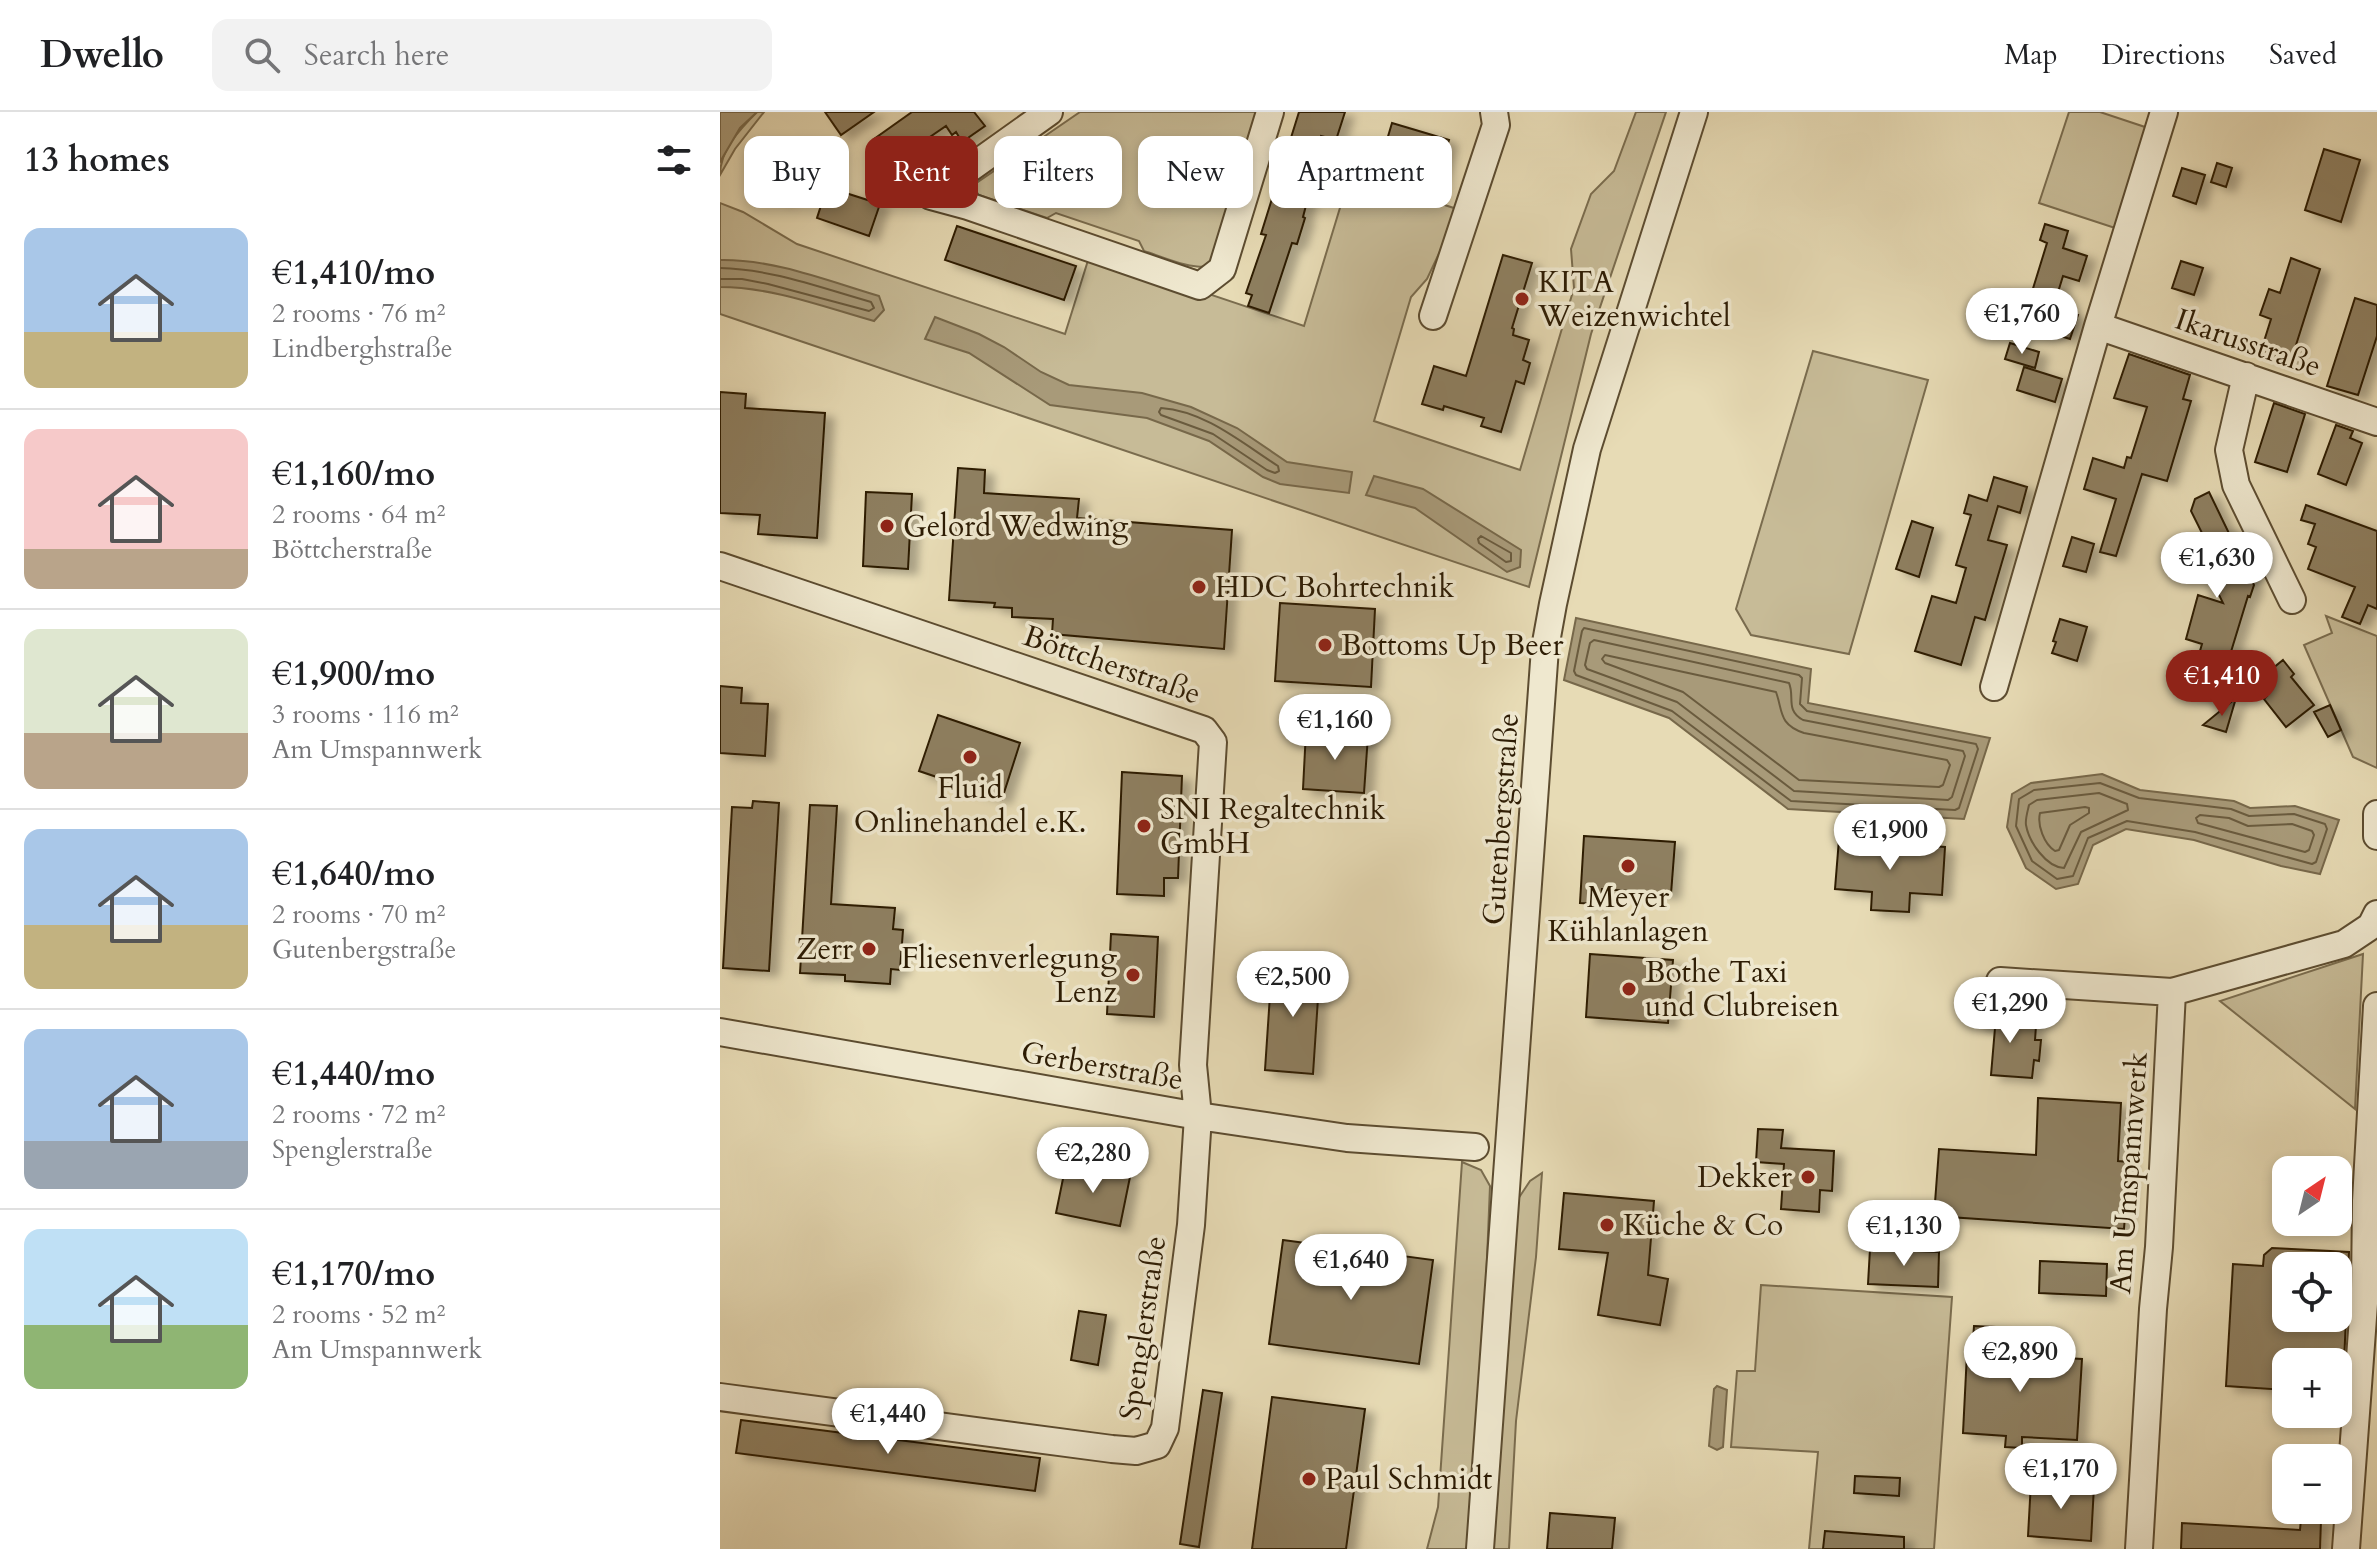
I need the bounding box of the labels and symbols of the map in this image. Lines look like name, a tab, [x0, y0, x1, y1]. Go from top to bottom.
place label: KITA Weizenwichtel	[1537, 262, 1731, 337]
pin: €1,760	[1957, 288, 2087, 356]
marker: KITA Weizenwichtel	[1513, 290, 1531, 308]
street label: Ikarusstraße	[2170, 299, 2326, 387]
place label: Gelord Wedwing	[903, 506, 1128, 547]
marker: Gelord Wedwing	[878, 517, 896, 535]
pin: €1,630	[2152, 532, 2282, 600]
place label: HDC Bohrtechnik	[1215, 567, 1454, 608]
marker: HDC Bohrtechnik	[1190, 578, 1208, 596]
street label: Böttcherstraße	[1018, 615, 1206, 715]
place label: Bottoms Up Beer	[1341, 625, 1563, 666]
marker: Bottoms Up Beer	[1316, 636, 1334, 654]
pin: €1,410	[2157, 650, 2287, 718]
pin: €1,160	[1270, 694, 1400, 762]
street label: Gutenbergstraße	[1473, 711, 1529, 927]
marker: Fluid Onlinehandel e.K.	[961, 748, 979, 766]
place label: Fluid Onlinehandel e.K.	[854, 768, 1086, 843]
place label: SNI Regaltechnik GmbH	[1160, 789, 1386, 864]
pin: €1,900	[1825, 804, 1955, 872]
marker: SNI Regaltechnik GmbH	[1135, 817, 1153, 835]
marker: Meyer Kühlanlagen	[1619, 857, 1637, 875]
place label: Meyer Kühlanlagen	[1548, 877, 1708, 952]
place label: Zerr	[796, 929, 853, 970]
place label: Fliesenverlegung Lenz	[901, 938, 1118, 1013]
marker: Zerr	[860, 940, 878, 958]
pin: €2,500	[1228, 951, 1358, 1019]
place label: Bothe Taxi und Clubreisen	[1645, 952, 1839, 1027]
marker: Fliesenverlegung Lenz	[1124, 966, 1142, 984]
pin: €1,290	[1945, 977, 2075, 1045]
marker: Bothe Taxi und Clubreisen	[1620, 980, 1638, 998]
street label: Gerberstraße	[1018, 1032, 1186, 1100]
street label: Am Umspannwerk	[2100, 1051, 2158, 1295]
pin: €2,280	[1028, 1127, 1158, 1195]
north arrow	[2272, 1156, 2352, 1236]
place label: Dekker	[1697, 1157, 1792, 1198]
marker: Dekker	[1799, 1168, 1817, 1186]
pin: €1,130	[1839, 1200, 1969, 1268]
place label: Küche & Co	[1623, 1205, 1783, 1246]
marker: Küche & Co	[1598, 1216, 1616, 1234]
street label: Spenglerstraße	[1110, 1233, 1176, 1423]
pin: €1,640	[1286, 1234, 1416, 1302]
pin: €2,890	[1955, 1326, 2085, 1394]
pin: €1,440	[823, 1388, 953, 1456]
pin: €1,170	[1996, 1443, 2126, 1511]
place label: Paul Schmidt	[1325, 1459, 1493, 1500]
marker: Paul Schmidt	[1300, 1470, 1318, 1488]

